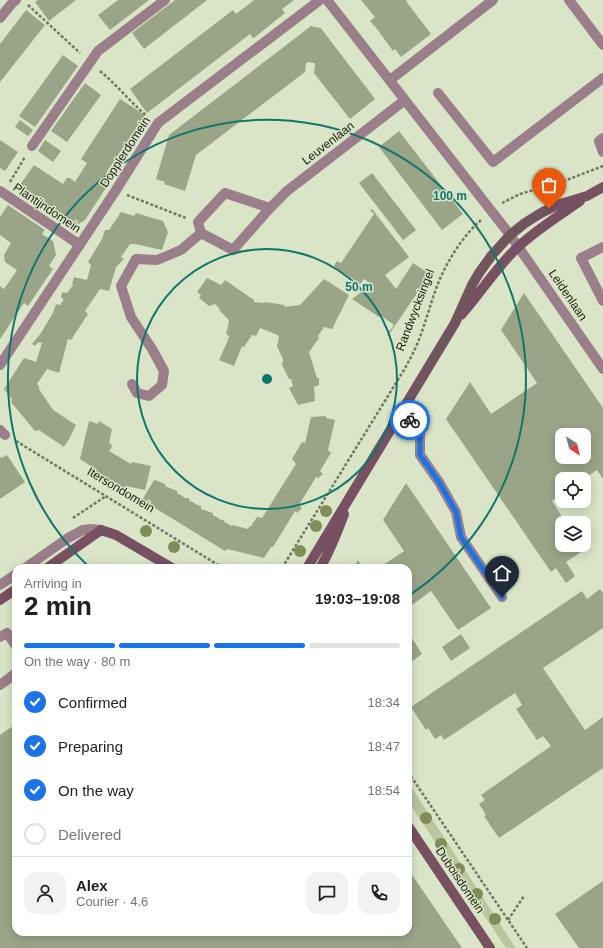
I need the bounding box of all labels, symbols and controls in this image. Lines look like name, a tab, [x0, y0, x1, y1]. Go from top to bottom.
street label: Dopplerdomein	[97, 114, 153, 190]
street label: Leuvenlaan	[299, 118, 357, 168]
pin	[532, 168, 566, 209]
icon: bag	[538, 174, 560, 196]
street label: Plantijndomein	[10, 180, 84, 236]
text: 100 m	[433, 189, 467, 203]
street label: Randwycksingel	[393, 267, 437, 353]
street label: Leidenlaan	[546, 267, 590, 323]
text: 50 m	[345, 280, 373, 294]
centre of rings	[260, 372, 274, 386]
courier	[390, 400, 430, 440]
icon: bike	[399, 409, 421, 431]
north arrow	[555, 428, 591, 464]
map controls	[555, 428, 591, 552]
street label: Itersondomein	[85, 464, 157, 516]
button: locate	[555, 472, 591, 508]
button: layers	[555, 516, 591, 552]
pin	[485, 556, 519, 597]
icon: home	[491, 562, 513, 584]
text: Arriving in	[24, 576, 82, 591]
text: 19:03–19:08	[315, 590, 400, 607]
text: 2 min	[24, 591, 92, 621]
text: On the way · 80 m	[24, 654, 130, 669]
icon: check	[24, 691, 46, 713]
text: Confirmed	[58, 694, 127, 711]
text: 18:34	[367, 695, 400, 710]
icon: check	[24, 735, 46, 757]
text: Preparing	[58, 738, 123, 755]
text: 18:47	[367, 739, 400, 754]
icon: check	[24, 779, 46, 801]
text: On the way	[58, 782, 134, 799]
text: 18:54	[367, 783, 400, 798]
text: Delivered	[58, 826, 121, 843]
street label: Duboisdomein	[433, 844, 487, 916]
button: person	[24, 872, 66, 914]
button: chat	[306, 872, 348, 914]
button: phone	[358, 872, 400, 914]
text: Alex	[76, 877, 108, 894]
text: Courier · 4.6	[76, 894, 148, 909]

